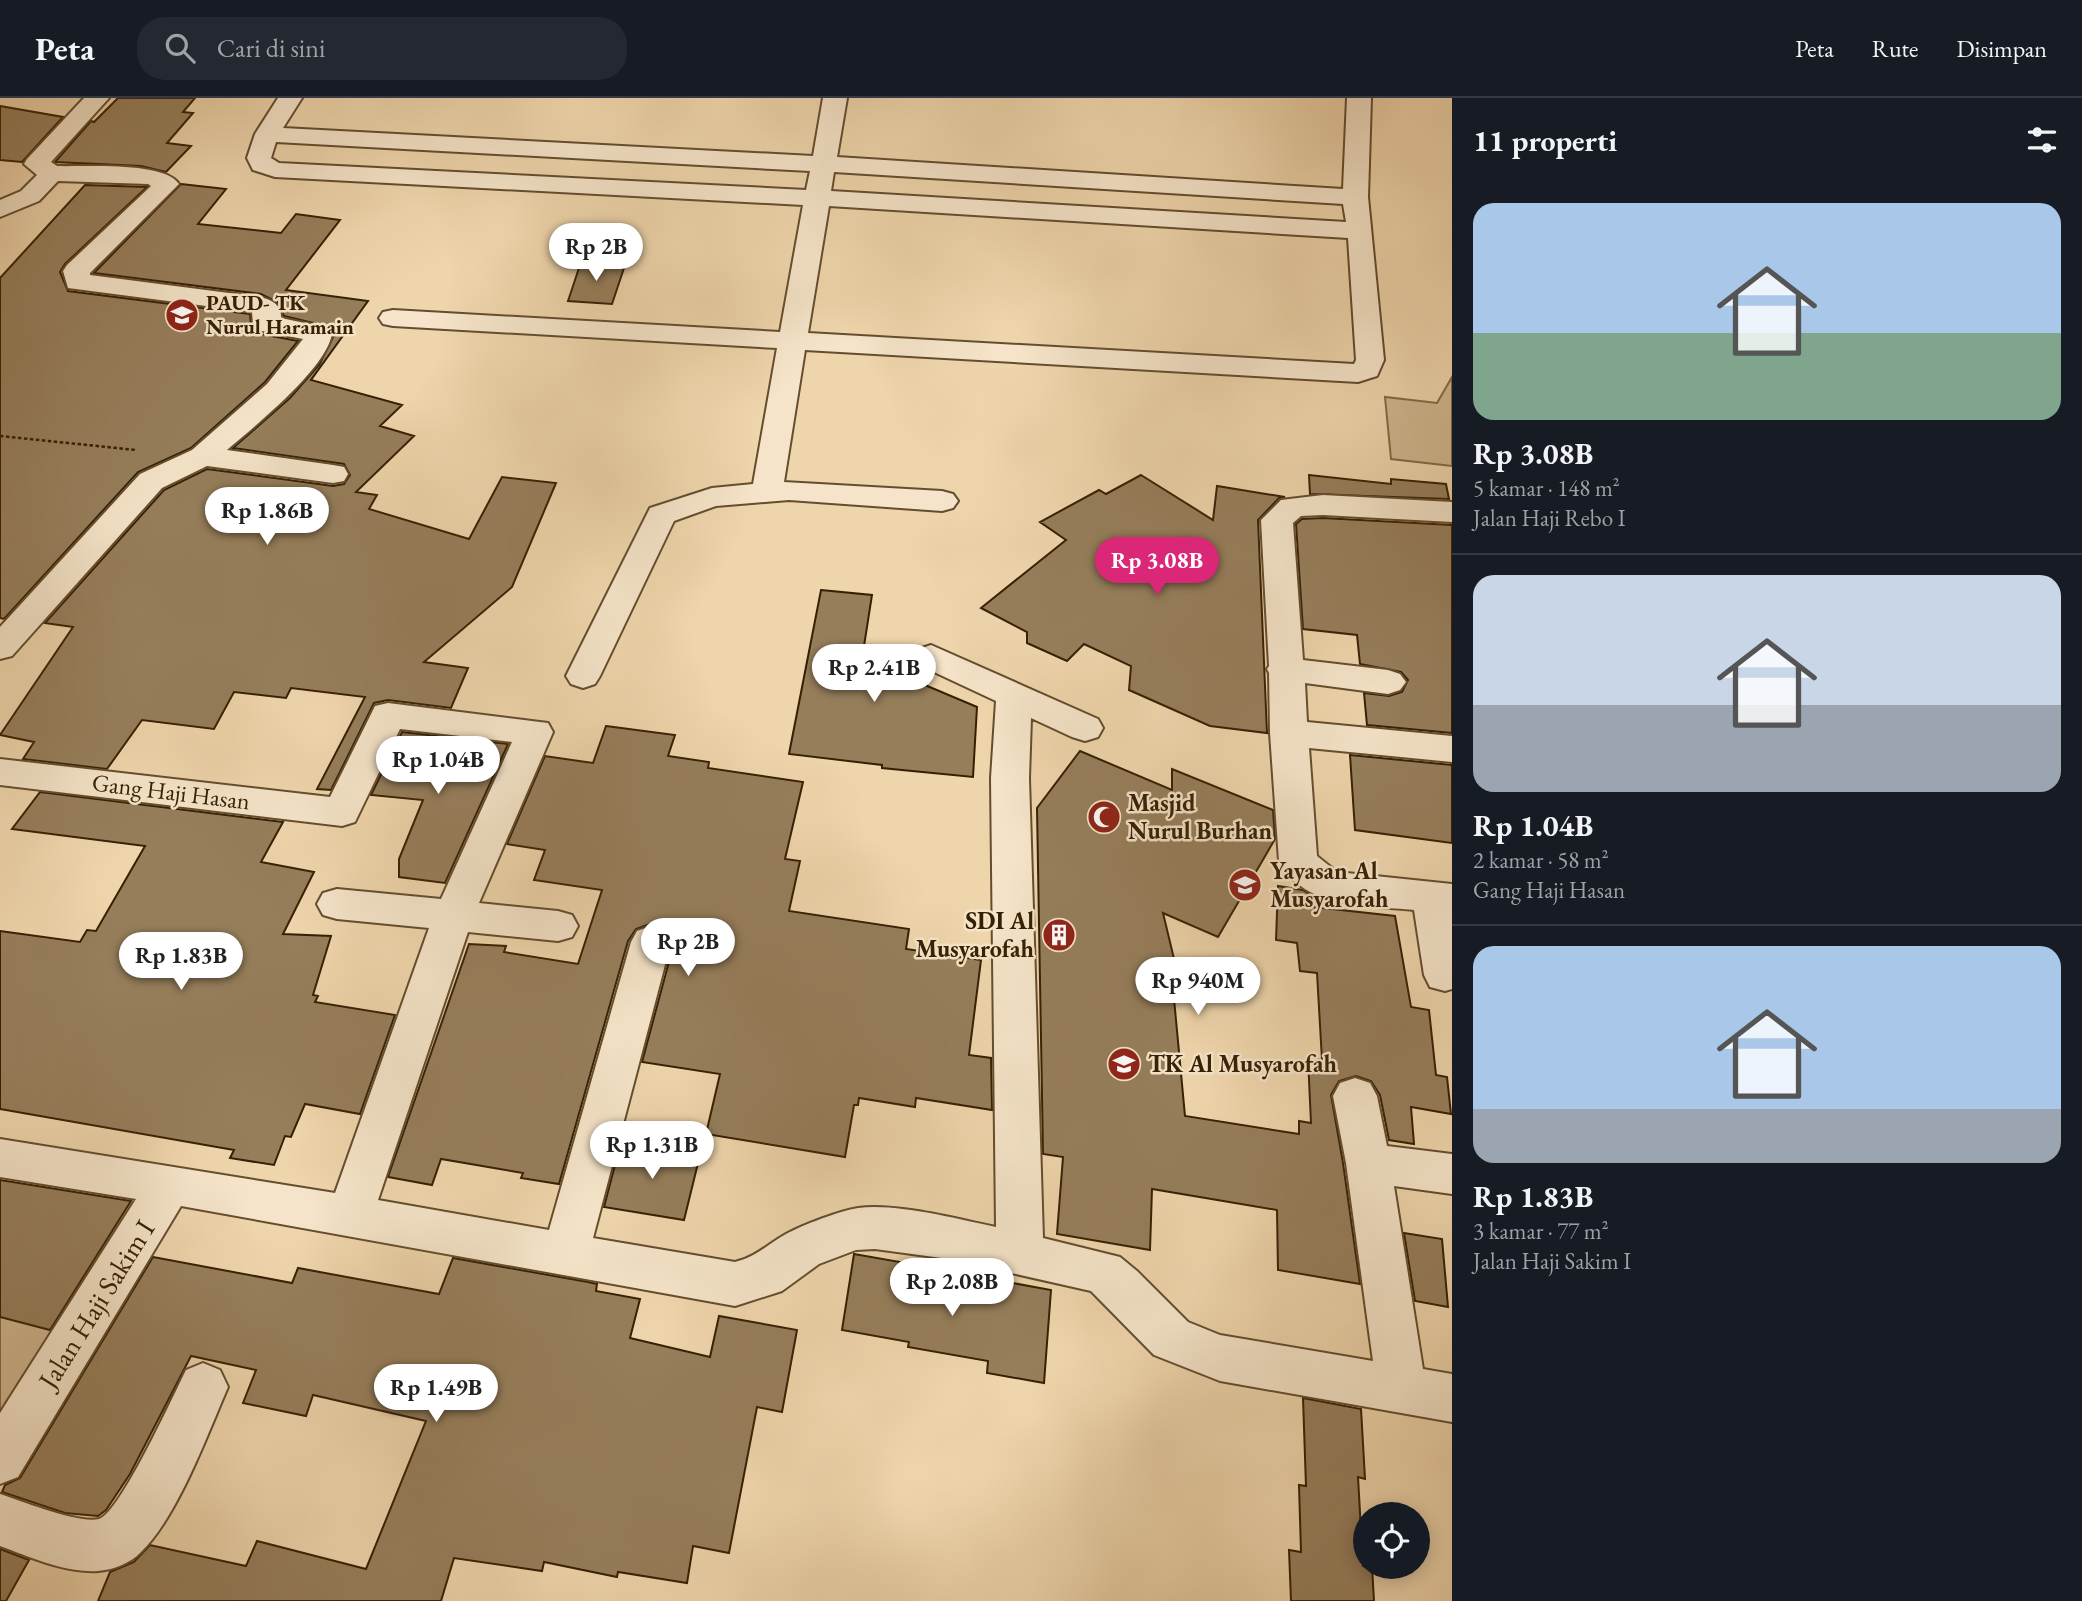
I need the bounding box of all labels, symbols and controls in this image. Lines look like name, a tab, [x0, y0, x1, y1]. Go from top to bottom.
search box	[137, 17, 627, 80]
text: Peta	[35, 27, 95, 70]
icon: search	[161, 29, 199, 67]
text: Cari di sini	[217, 31, 325, 65]
text: Peta	[1795, 33, 1834, 64]
text: Rute	[1872, 33, 1918, 64]
text: Disimpan	[1956, 33, 2047, 64]
text: 11 properti	[1473, 121, 1617, 160]
icon: filters	[2023, 121, 2061, 159]
pin: Rp 2B	[547, 223, 645, 283]
text: Rp 2B	[565, 231, 627, 261]
icon: home	[1704, 248, 1830, 374]
place label: PAUD- TK Nurul Haramain	[206, 289, 354, 340]
school or university icon: PAUD- TK Nurul Haramain	[163, 296, 201, 334]
text: Rp 3.08B	[1473, 434, 1593, 473]
text: 5 kamar · 148 m²	[1473, 473, 1620, 503]
pin: Rp 1.86B	[195, 488, 339, 547]
text: Rp 1.86B	[221, 495, 313, 525]
text: Jalan Haji Rebo I	[1473, 503, 1625, 533]
pin: Rp 3.08B	[1085, 538, 1229, 597]
text: Rp 3.08B	[1111, 545, 1203, 575]
icon: home	[1704, 620, 1830, 746]
pin: Rp 2.41B	[802, 644, 946, 704]
text: Rp 2.41B	[828, 652, 920, 682]
pin: Rp 1.04B	[366, 736, 510, 796]
text: Rp 1.04B	[392, 744, 484, 774]
street label: Gang Haji Hasan	[90, 766, 252, 817]
place label: Masjid Nurul Burhan	[1128, 787, 1272, 846]
mosque icon: Masjid Nurul Burhan	[1085, 798, 1123, 836]
text: Rp 1.04B	[1473, 806, 1593, 845]
text: 2 kamar · 58 m²	[1473, 845, 1609, 875]
place label: Yayasan Al Musyarofah	[1270, 855, 1389, 915]
school or university icon: Yayasan Al Musyarofah	[1226, 866, 1264, 904]
text: Gang Haji Hasan	[1473, 875, 1625, 905]
place label: SDI Al Musyarofah	[915, 905, 1035, 965]
building icon: SDI Al Musyarofah	[1040, 916, 1078, 954]
pin: Rp 2B	[639, 918, 737, 978]
text: Rp 2B	[657, 926, 719, 956]
pin: Rp 1.83B	[109, 932, 253, 992]
text: Rp 1.83B	[135, 940, 227, 970]
pin: Rp 940M	[1133, 958, 1263, 1017]
text: Rp 940M	[1151, 965, 1245, 995]
icon: home	[1704, 991, 1830, 1117]
school or university icon: TK Al Musyarofah	[1105, 1045, 1143, 1083]
place label: TK Al Musyarofah	[1148, 1048, 1338, 1080]
pin: Rp 1.31B	[580, 1122, 724, 1181]
text: Rp 1.31B	[606, 1129, 698, 1159]
text: Rp 1.83B	[1473, 1177, 1593, 1216]
street label: Jalan Haji Sakim I	[29, 1212, 163, 1397]
text: 3 kamar · 77 m²	[1473, 1216, 1609, 1246]
text: Jalan Haji Sakim I	[1473, 1246, 1631, 1276]
pin: Rp 2.08B	[880, 1258, 1024, 1318]
text: Rp 2.08B	[906, 1266, 998, 1296]
pin: Rp 1.49B	[364, 1364, 508, 1424]
text: Rp 1.49B	[390, 1372, 482, 1402]
map controls	[1353, 1502, 1430, 1579]
button: locate	[1353, 1502, 1430, 1579]

